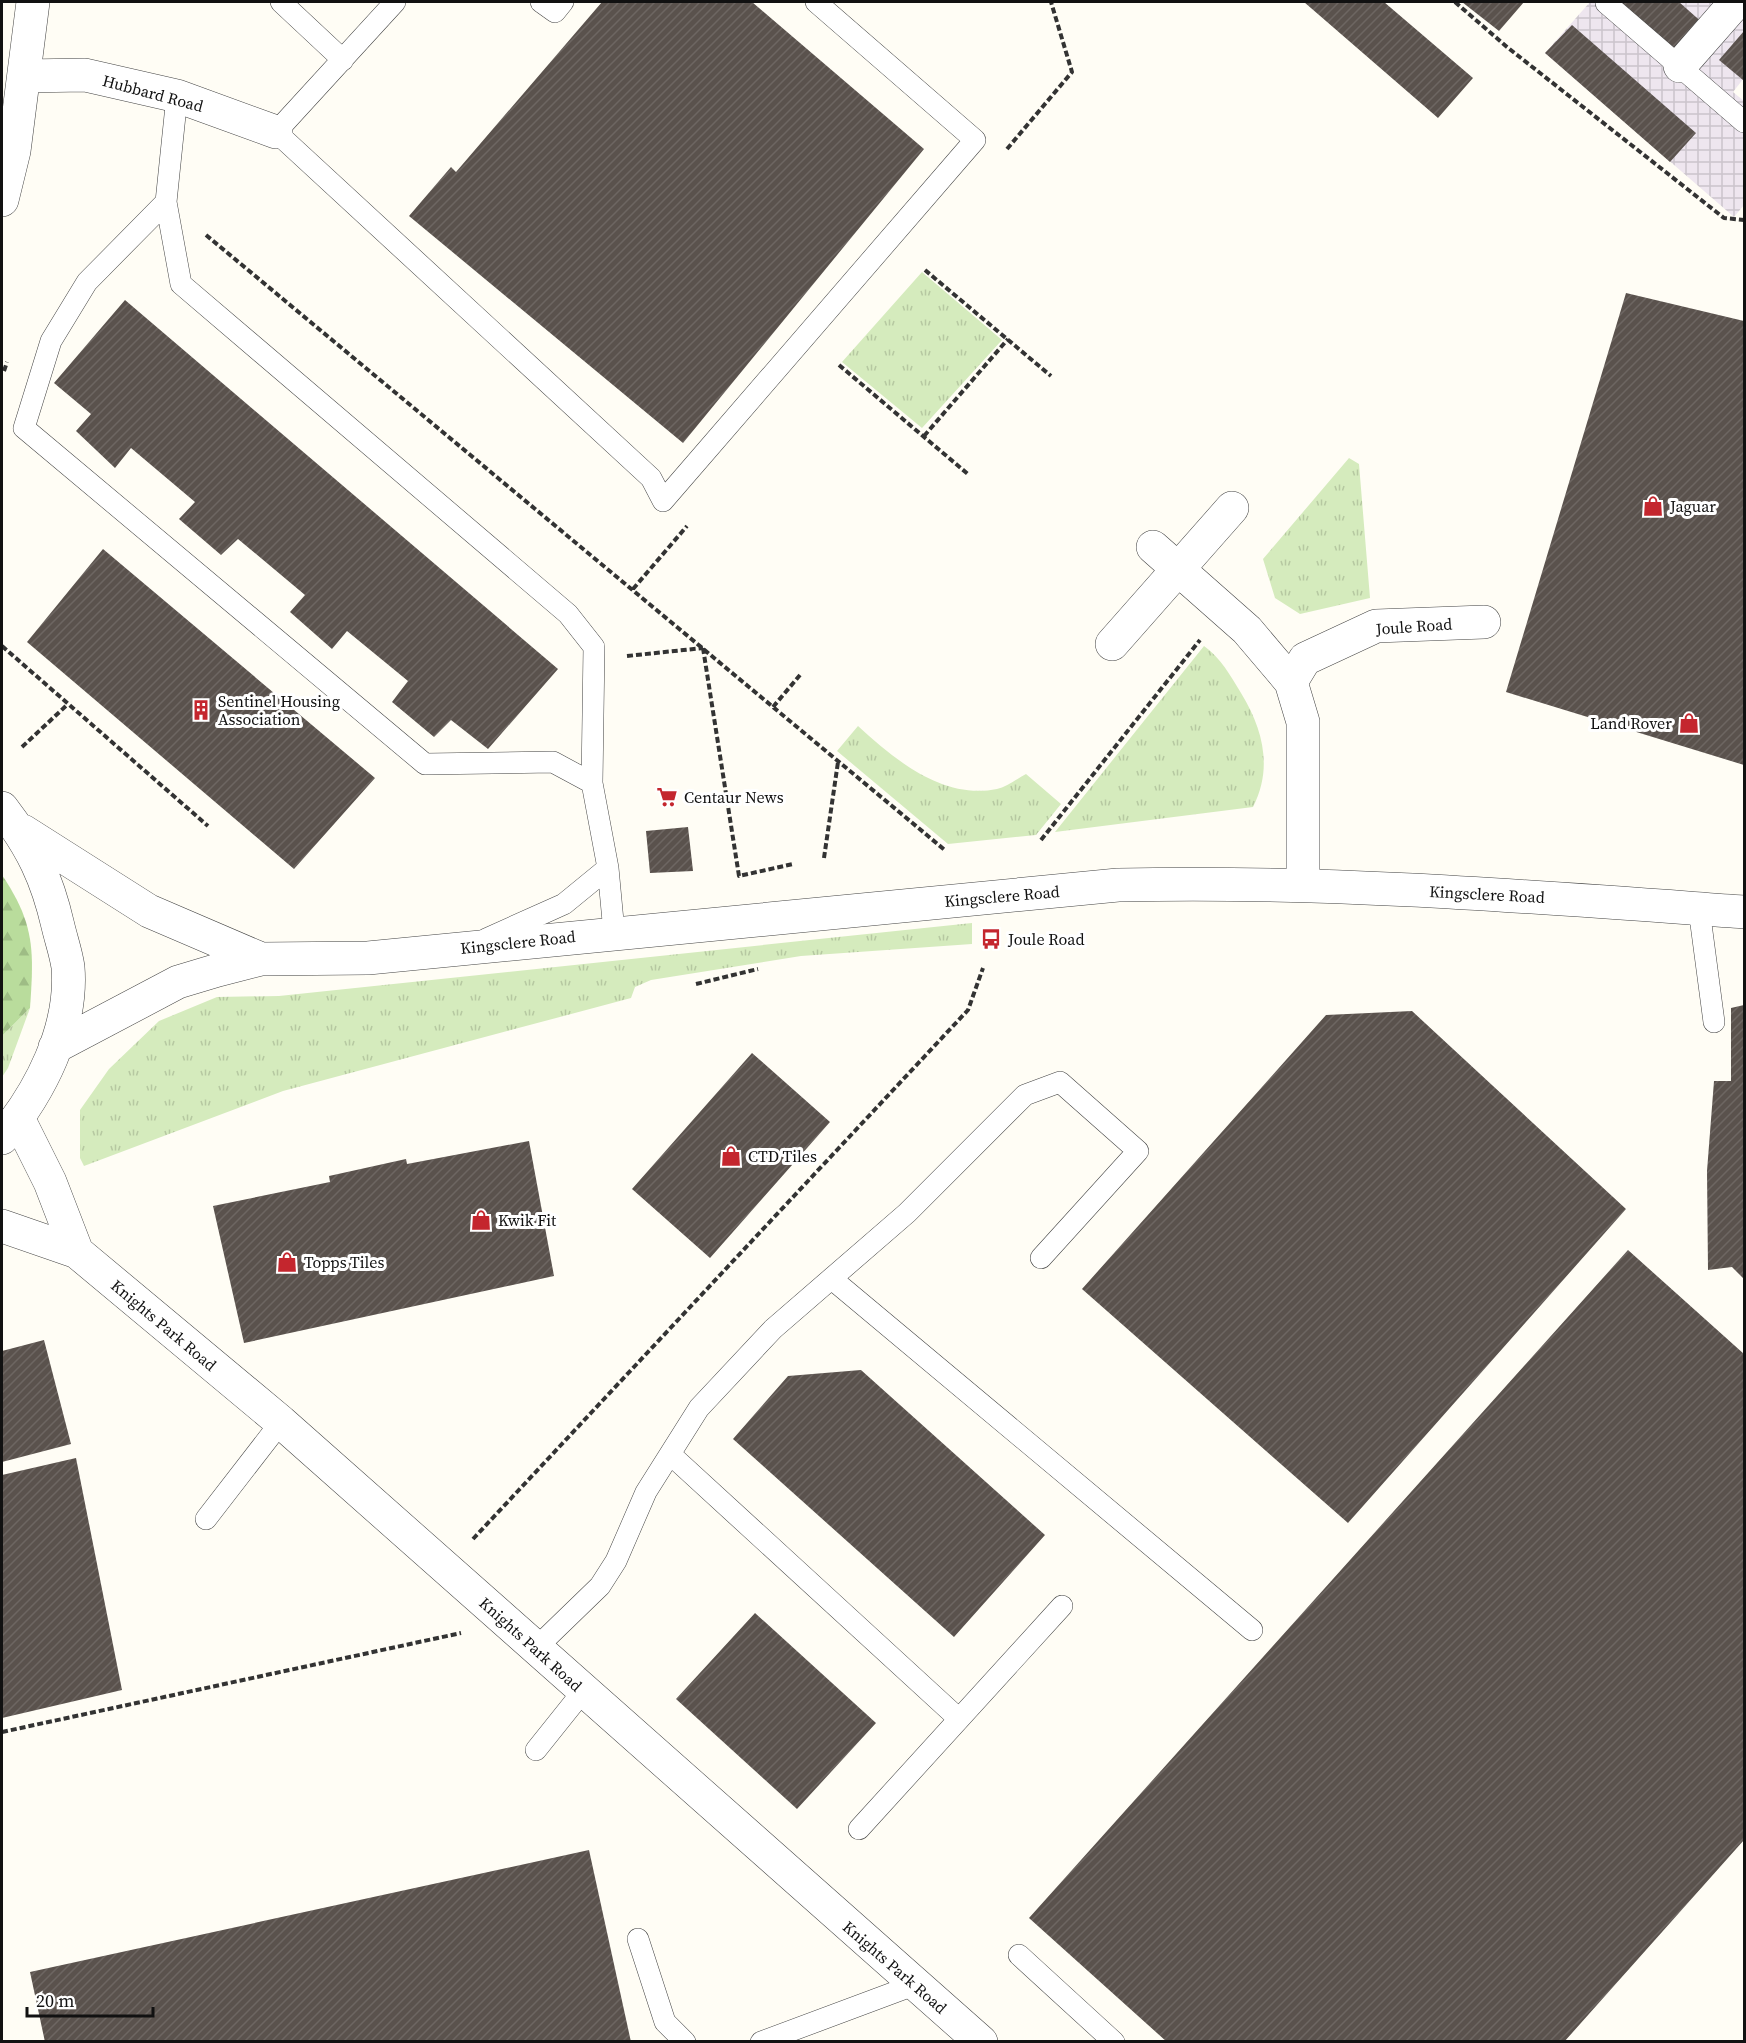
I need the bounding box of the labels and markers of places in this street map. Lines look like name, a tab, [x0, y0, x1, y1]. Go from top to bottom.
shop icon: Jaguar	[1641, 494, 1665, 518]
place label: Jaguar	[1669, 495, 1716, 517]
place label: Sentinel Housing Association	[218, 690, 340, 730]
building icon: Sentinel Housing Association	[189, 698, 213, 722]
shop icon: Land Rover	[1677, 711, 1701, 735]
place label: Land Rover	[1590, 712, 1672, 734]
supermarket icon: Centaur News	[655, 785, 679, 809]
place label: Centaur News	[684, 786, 784, 808]
bus stop icon: Joule Road	[979, 927, 1003, 951]
place label: Joule Road	[1007, 928, 1085, 950]
shop icon: CTD Tiles	[719, 1144, 743, 1168]
place label: CTD Tiles	[748, 1145, 817, 1167]
shop icon: Kwik Fit	[469, 1208, 493, 1232]
place label: Kwik Fit	[498, 1209, 557, 1231]
shop icon: Topps Tiles	[275, 1250, 299, 1274]
place label: Topps Tiles	[304, 1251, 384, 1273]

